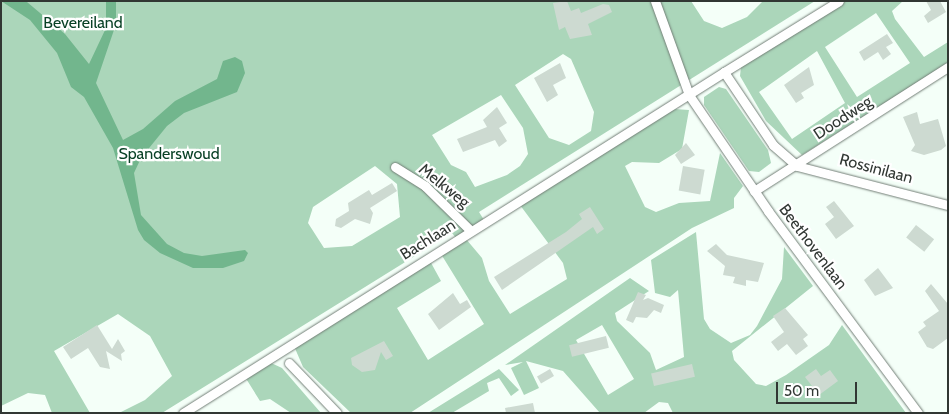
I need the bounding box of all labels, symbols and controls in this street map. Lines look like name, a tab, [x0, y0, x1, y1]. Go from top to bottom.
park label: Bevereiland	[43, 13, 123, 33]
street label: Doodweg	[810, 92, 876, 144]
park label: Spanderswoud	[118, 144, 220, 164]
street label: Rossinilaan	[837, 150, 915, 188]
street label: Melkweg	[415, 160, 473, 212]
street label: Beethovenlaan	[775, 201, 851, 293]
street label: Bachlaan	[397, 216, 459, 264]
scale bar	[779, 372, 860, 404]
text: 50 m	[784, 382, 819, 400]

